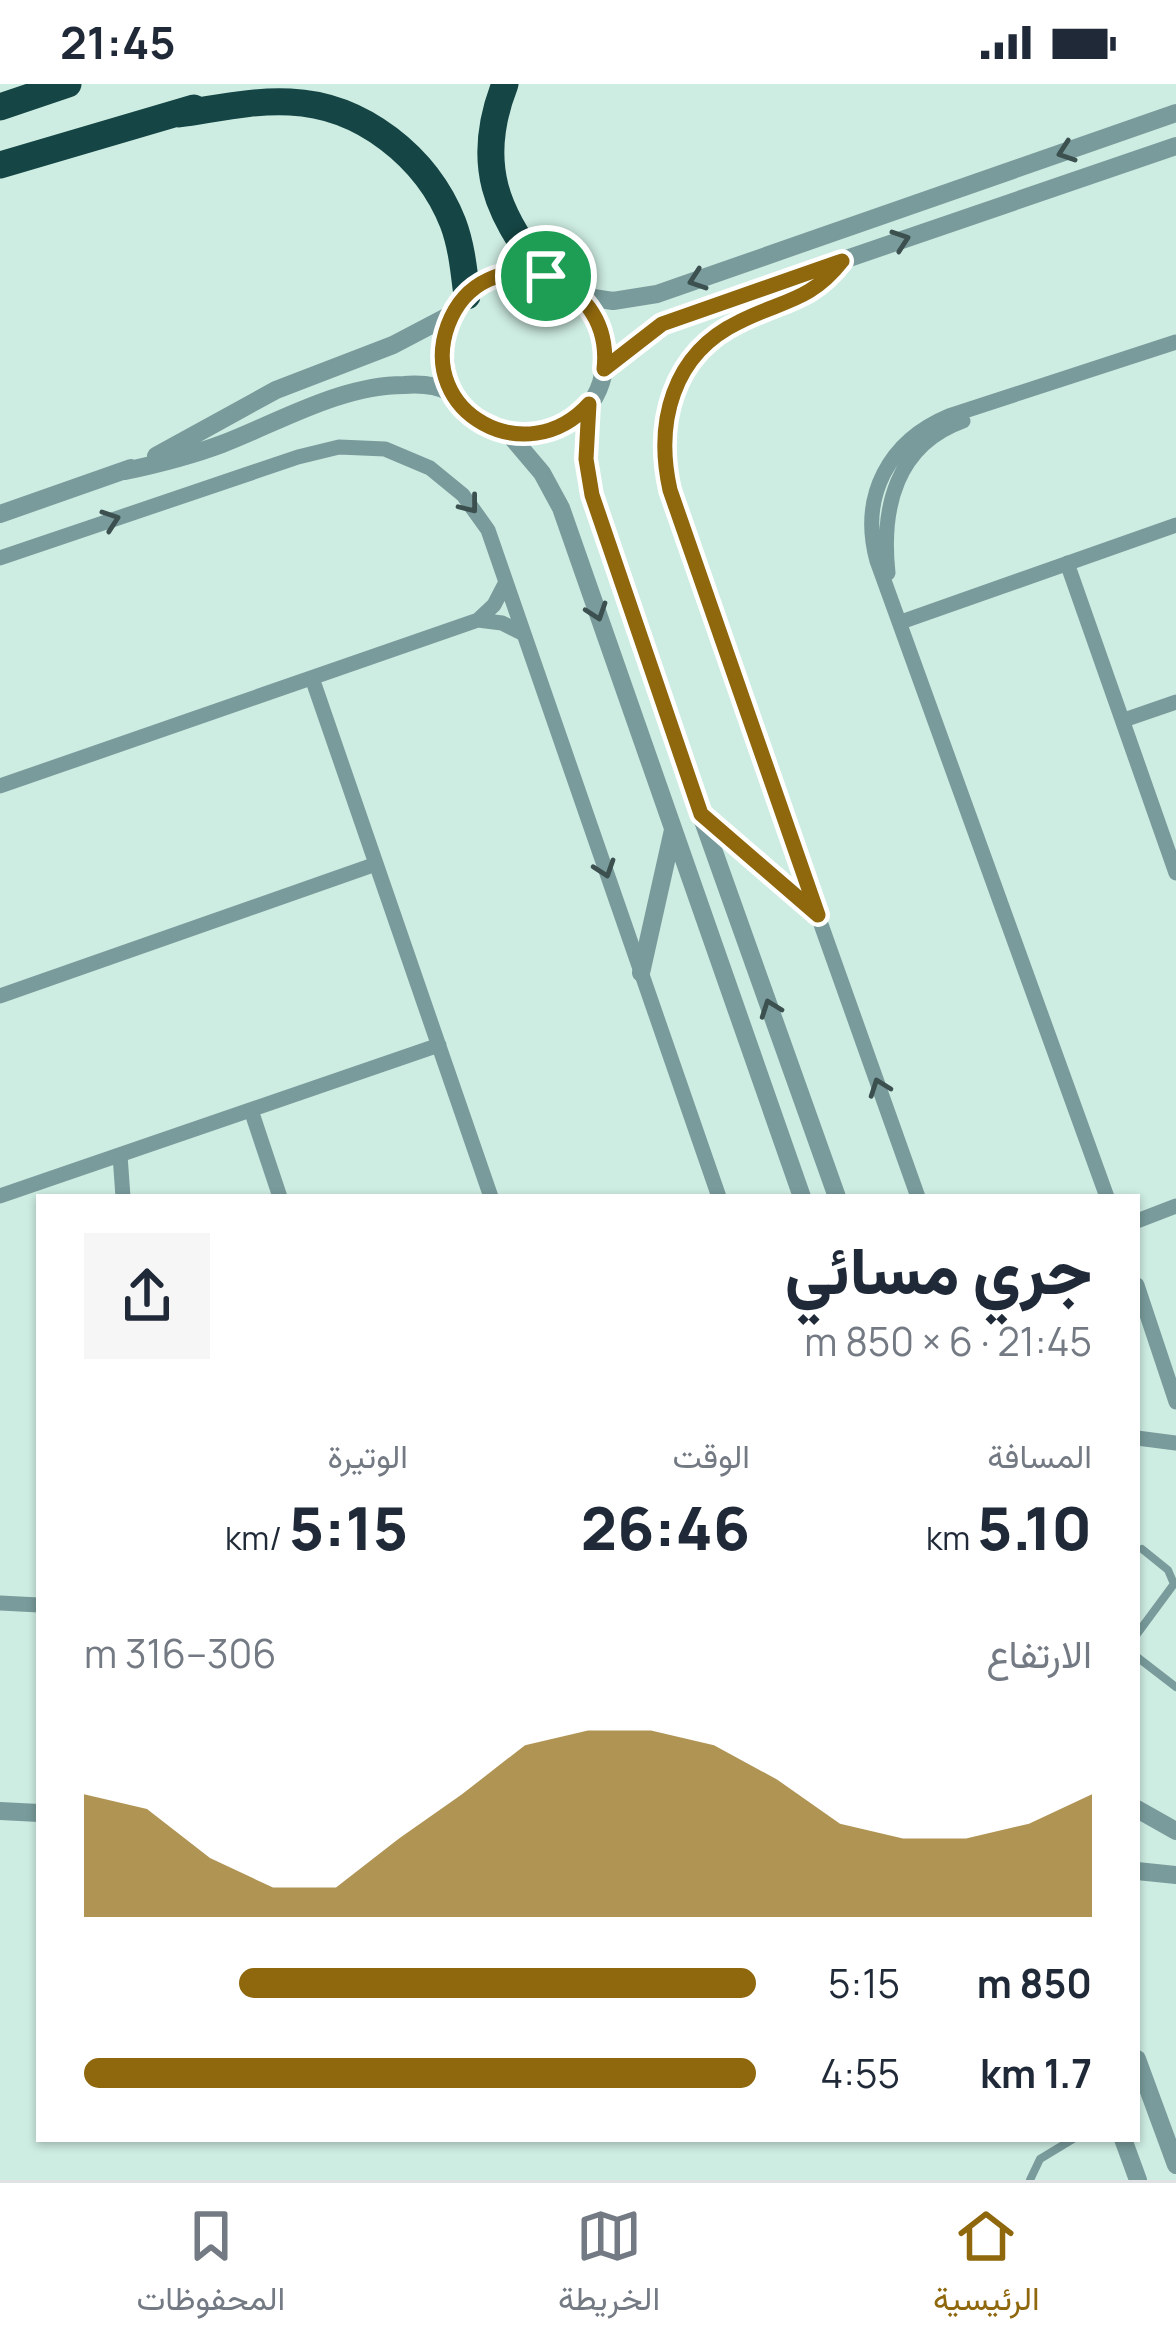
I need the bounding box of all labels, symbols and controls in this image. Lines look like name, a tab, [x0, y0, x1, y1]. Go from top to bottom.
text: 21:45	[60, 11, 176, 73]
one-way arrow	[1056, 138, 1077, 162]
pin	[495, 225, 597, 327]
one-way arrow	[889, 230, 910, 254]
icon: arrive	[513, 243, 579, 309]
one-way arrow	[688, 266, 709, 290]
one-way arrow	[456, 491, 477, 513]
one-way arrow	[99, 510, 120, 534]
one-way arrow	[583, 600, 607, 621]
one-way arrow	[591, 857, 615, 878]
one-way arrow	[760, 998, 784, 1019]
one-way arrow	[869, 1078, 893, 1099]
text: جري مسائي	[785, 1224, 1092, 1314]
button: share	[84, 1233, 210, 1359]
text: 21:45 · 6 × 850 m	[804, 1314, 1092, 1368]
text: الوتيرة	[327, 1433, 408, 1478]
text: الوقت	[672, 1433, 750, 1478]
text: المسافة	[987, 1433, 1092, 1478]
text: 5:15	[289, 1486, 408, 1568]
text: 26:46	[581, 1486, 750, 1568]
text: 5.10	[977, 1486, 1092, 1568]
text: /km	[225, 1515, 289, 1560]
text: km	[926, 1515, 977, 1560]
text: 306–316 m	[84, 1626, 277, 1680]
text: الارتفاع	[986, 1626, 1092, 1680]
text: 5:15	[828, 1956, 900, 2010]
text: 850 m	[977, 1956, 1092, 2010]
text: 4:55	[820, 2046, 900, 2100]
text: 1.7 km	[980, 2046, 1092, 2100]
tab: المحفوظات	[136, 2203, 285, 2328]
tab: الخريطة	[558, 2203, 660, 2328]
tab: الرئيسية	[933, 2203, 1040, 2328]

